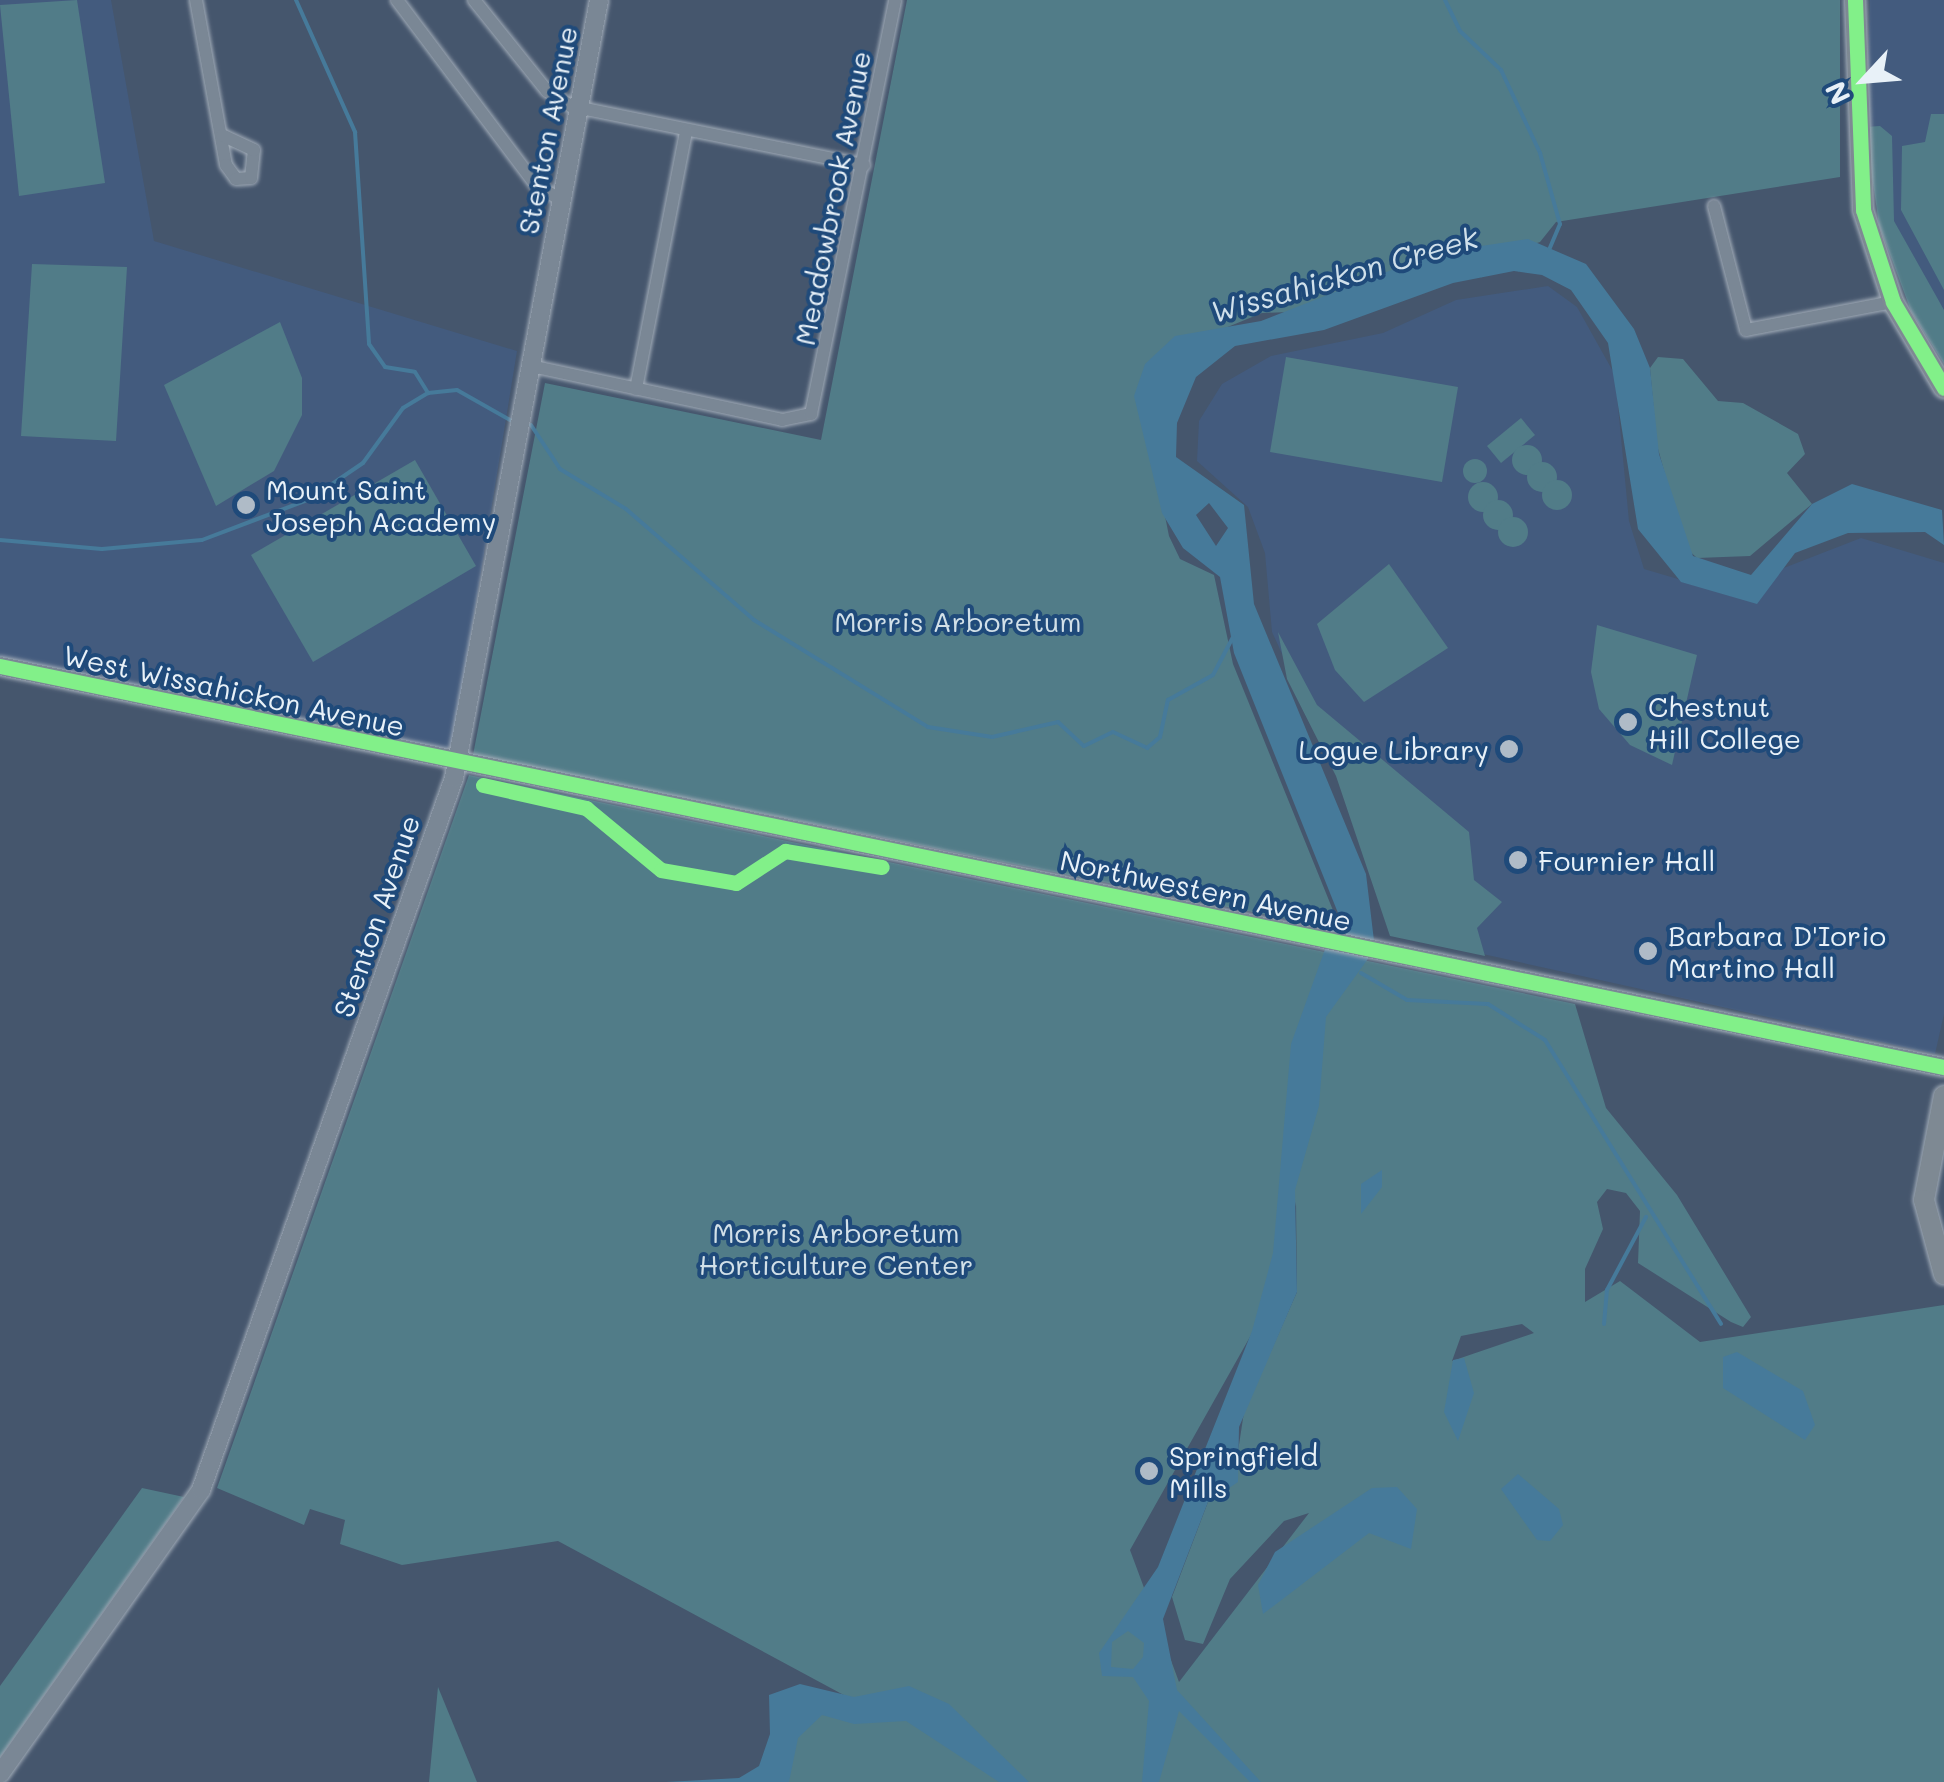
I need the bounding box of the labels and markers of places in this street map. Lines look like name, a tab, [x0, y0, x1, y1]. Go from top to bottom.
place label: Mount Saint Joseph Academy	[266, 472, 496, 538]
marker: Mount Saint Joseph Academy	[235, 494, 257, 516]
place label: Chestnut Hill College	[1648, 689, 1801, 755]
marker: Chestnut Hill College	[1617, 711, 1639, 733]
place label: Logue Library	[1299, 732, 1489, 766]
marker: Logue Library	[1498, 738, 1520, 760]
place label: Fournier Hall	[1538, 843, 1716, 877]
marker: Fournier Hall	[1507, 849, 1529, 871]
place label: Barbara D'Iorio Martino Hall	[1668, 918, 1886, 984]
marker: Barbara D'Iorio Martino Hall	[1637, 940, 1659, 962]
place label: Springfield Mills	[1169, 1438, 1318, 1504]
marker: Springfield Mills	[1138, 1460, 1160, 1482]

